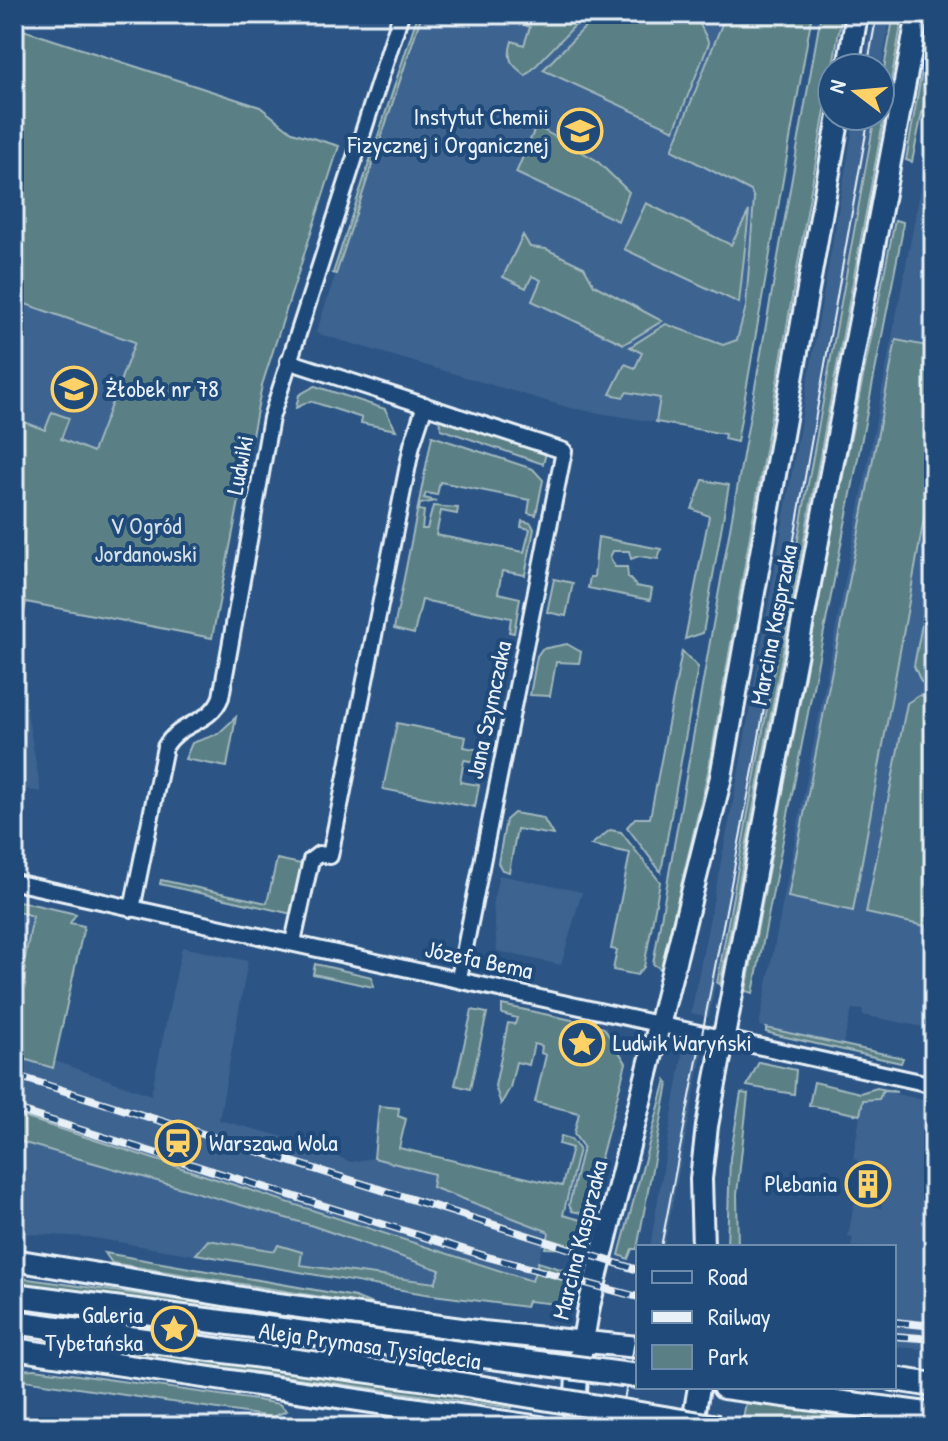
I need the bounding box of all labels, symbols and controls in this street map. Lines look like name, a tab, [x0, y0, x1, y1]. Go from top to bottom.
north arrow	[816, 52, 896, 132]
text: N	[821, 76, 853, 96]
place label: Instytut Chemii Fizycznej i Organicznej	[347, 100, 549, 160]
school or university icon: Instytut Chemii Fizycznej i Organicznej	[556, 107, 604, 155]
school or university icon: Żłobek nr 78	[50, 365, 98, 413]
place label: Żłobek nr 78	[105, 372, 219, 404]
street label: Ludwiki	[218, 432, 260, 497]
park label: V Ogród Jordanowski	[95, 509, 197, 569]
street label: Marcina Kasprzaka	[742, 542, 804, 708]
street label: Jana Szymczaka	[458, 638, 518, 782]
street label: Józefa Bema	[422, 932, 536, 986]
place icon: Ludwik Waryński	[558, 1019, 606, 1067]
place label: Ludwik Waryński	[613, 1026, 752, 1058]
station icon: Warszawa Wola	[154, 1119, 202, 1167]
place label: Warszawa Wola	[209, 1126, 338, 1158]
street label: Marcina Kasprzaka	[544, 1157, 614, 1323]
building icon: Plebania	[844, 1160, 892, 1208]
place label: Plebania	[765, 1167, 837, 1199]
legend	[636, 1245, 896, 1389]
text: Road	[708, 1260, 747, 1292]
place label: Galeria Tybetańska	[45, 1298, 143, 1358]
text: Railway	[708, 1300, 771, 1332]
place icon: Galeria Tybetańska	[150, 1305, 198, 1353]
street label: Aleja Prymasa Tysiąclecia	[257, 1314, 483, 1376]
text: Park	[708, 1340, 748, 1372]

